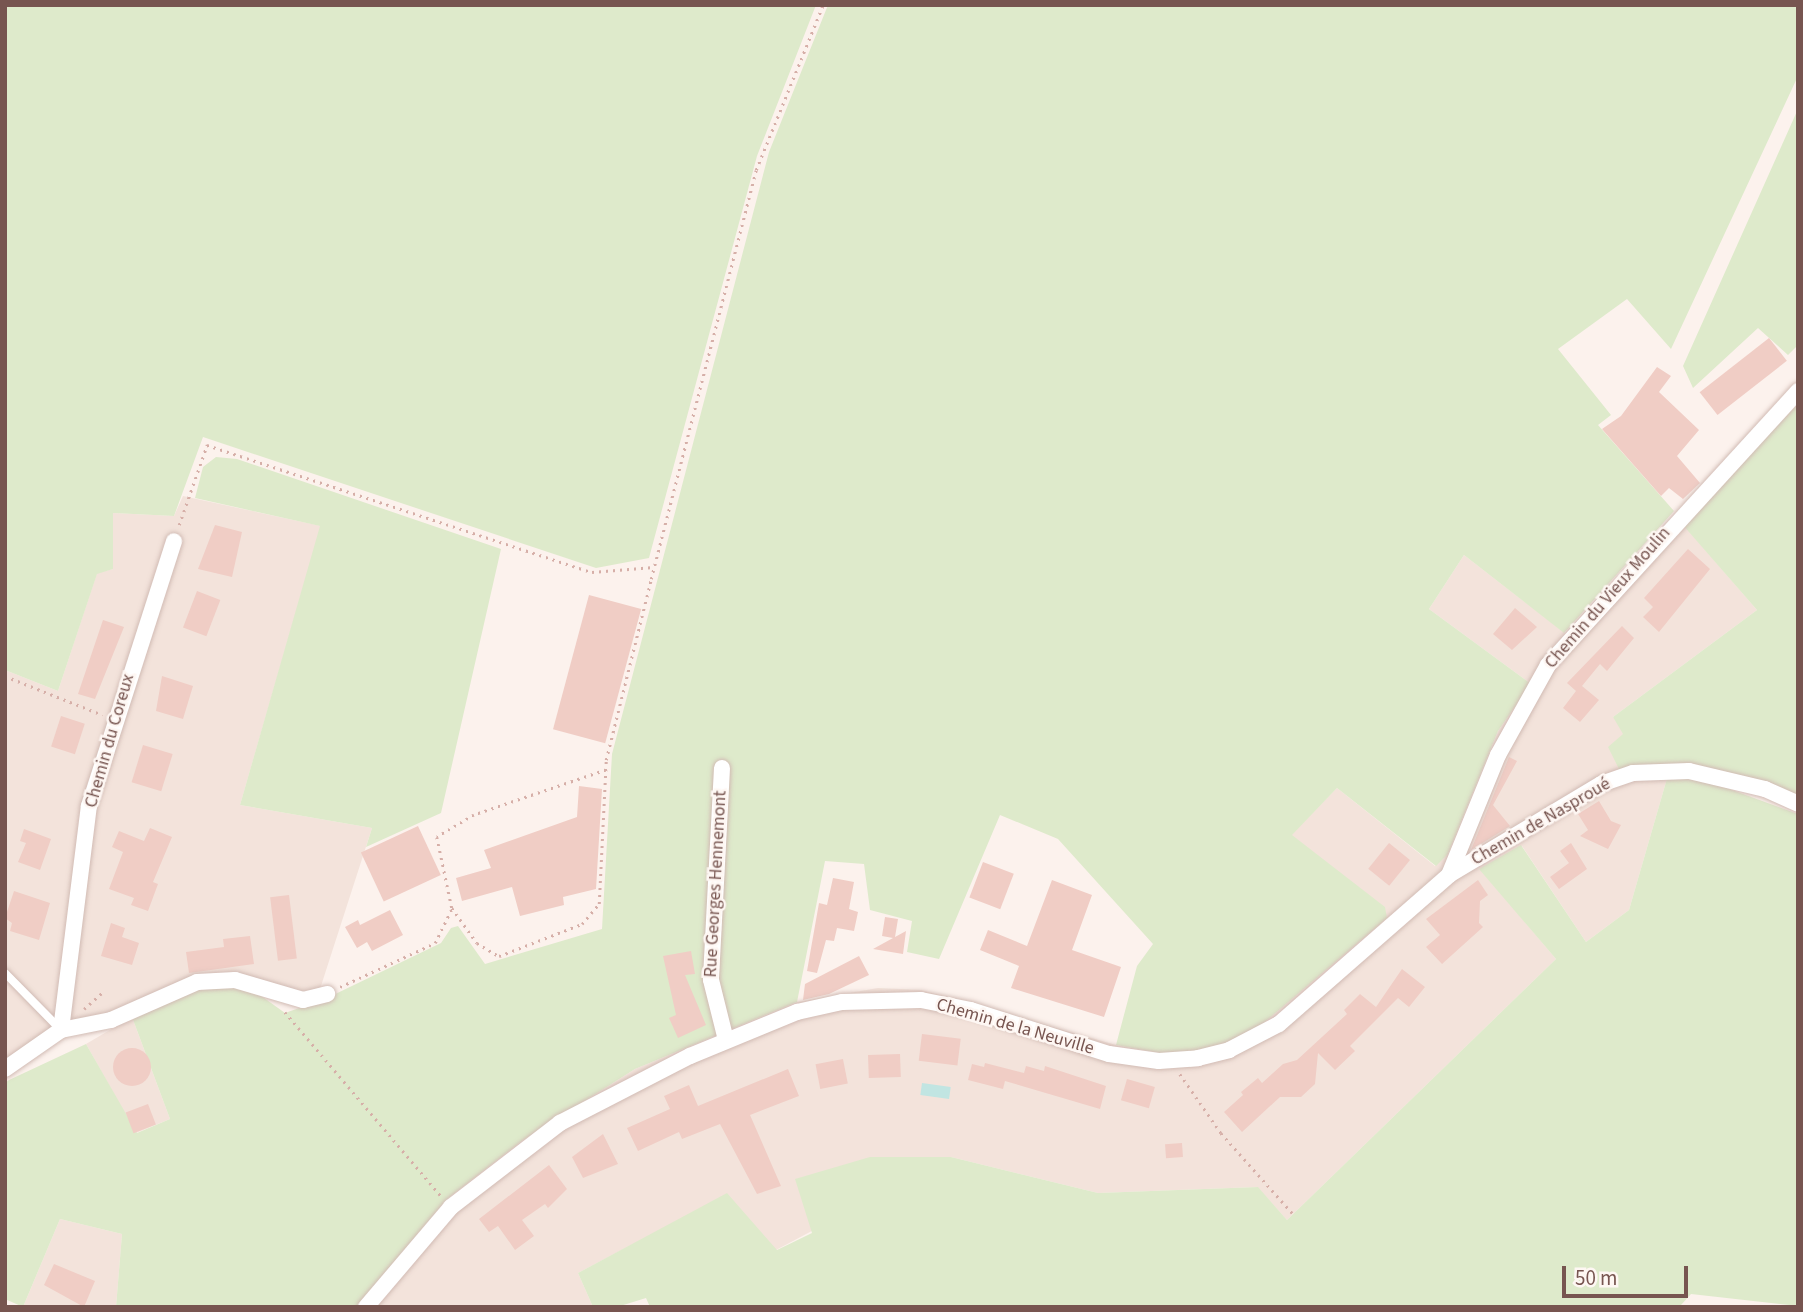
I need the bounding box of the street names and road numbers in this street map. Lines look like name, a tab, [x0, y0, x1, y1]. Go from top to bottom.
street label: Chemin du Vieux Moulin	[1541, 523, 1675, 673]
street label: Chemin du Coreux	[81, 672, 139, 810]
street label: Chemin de Nasproué	[1468, 773, 1614, 871]
street label: Rue Georges Hennemont	[700, 790, 732, 978]
street label: Chemin de la Neuville	[934, 994, 1096, 1060]

